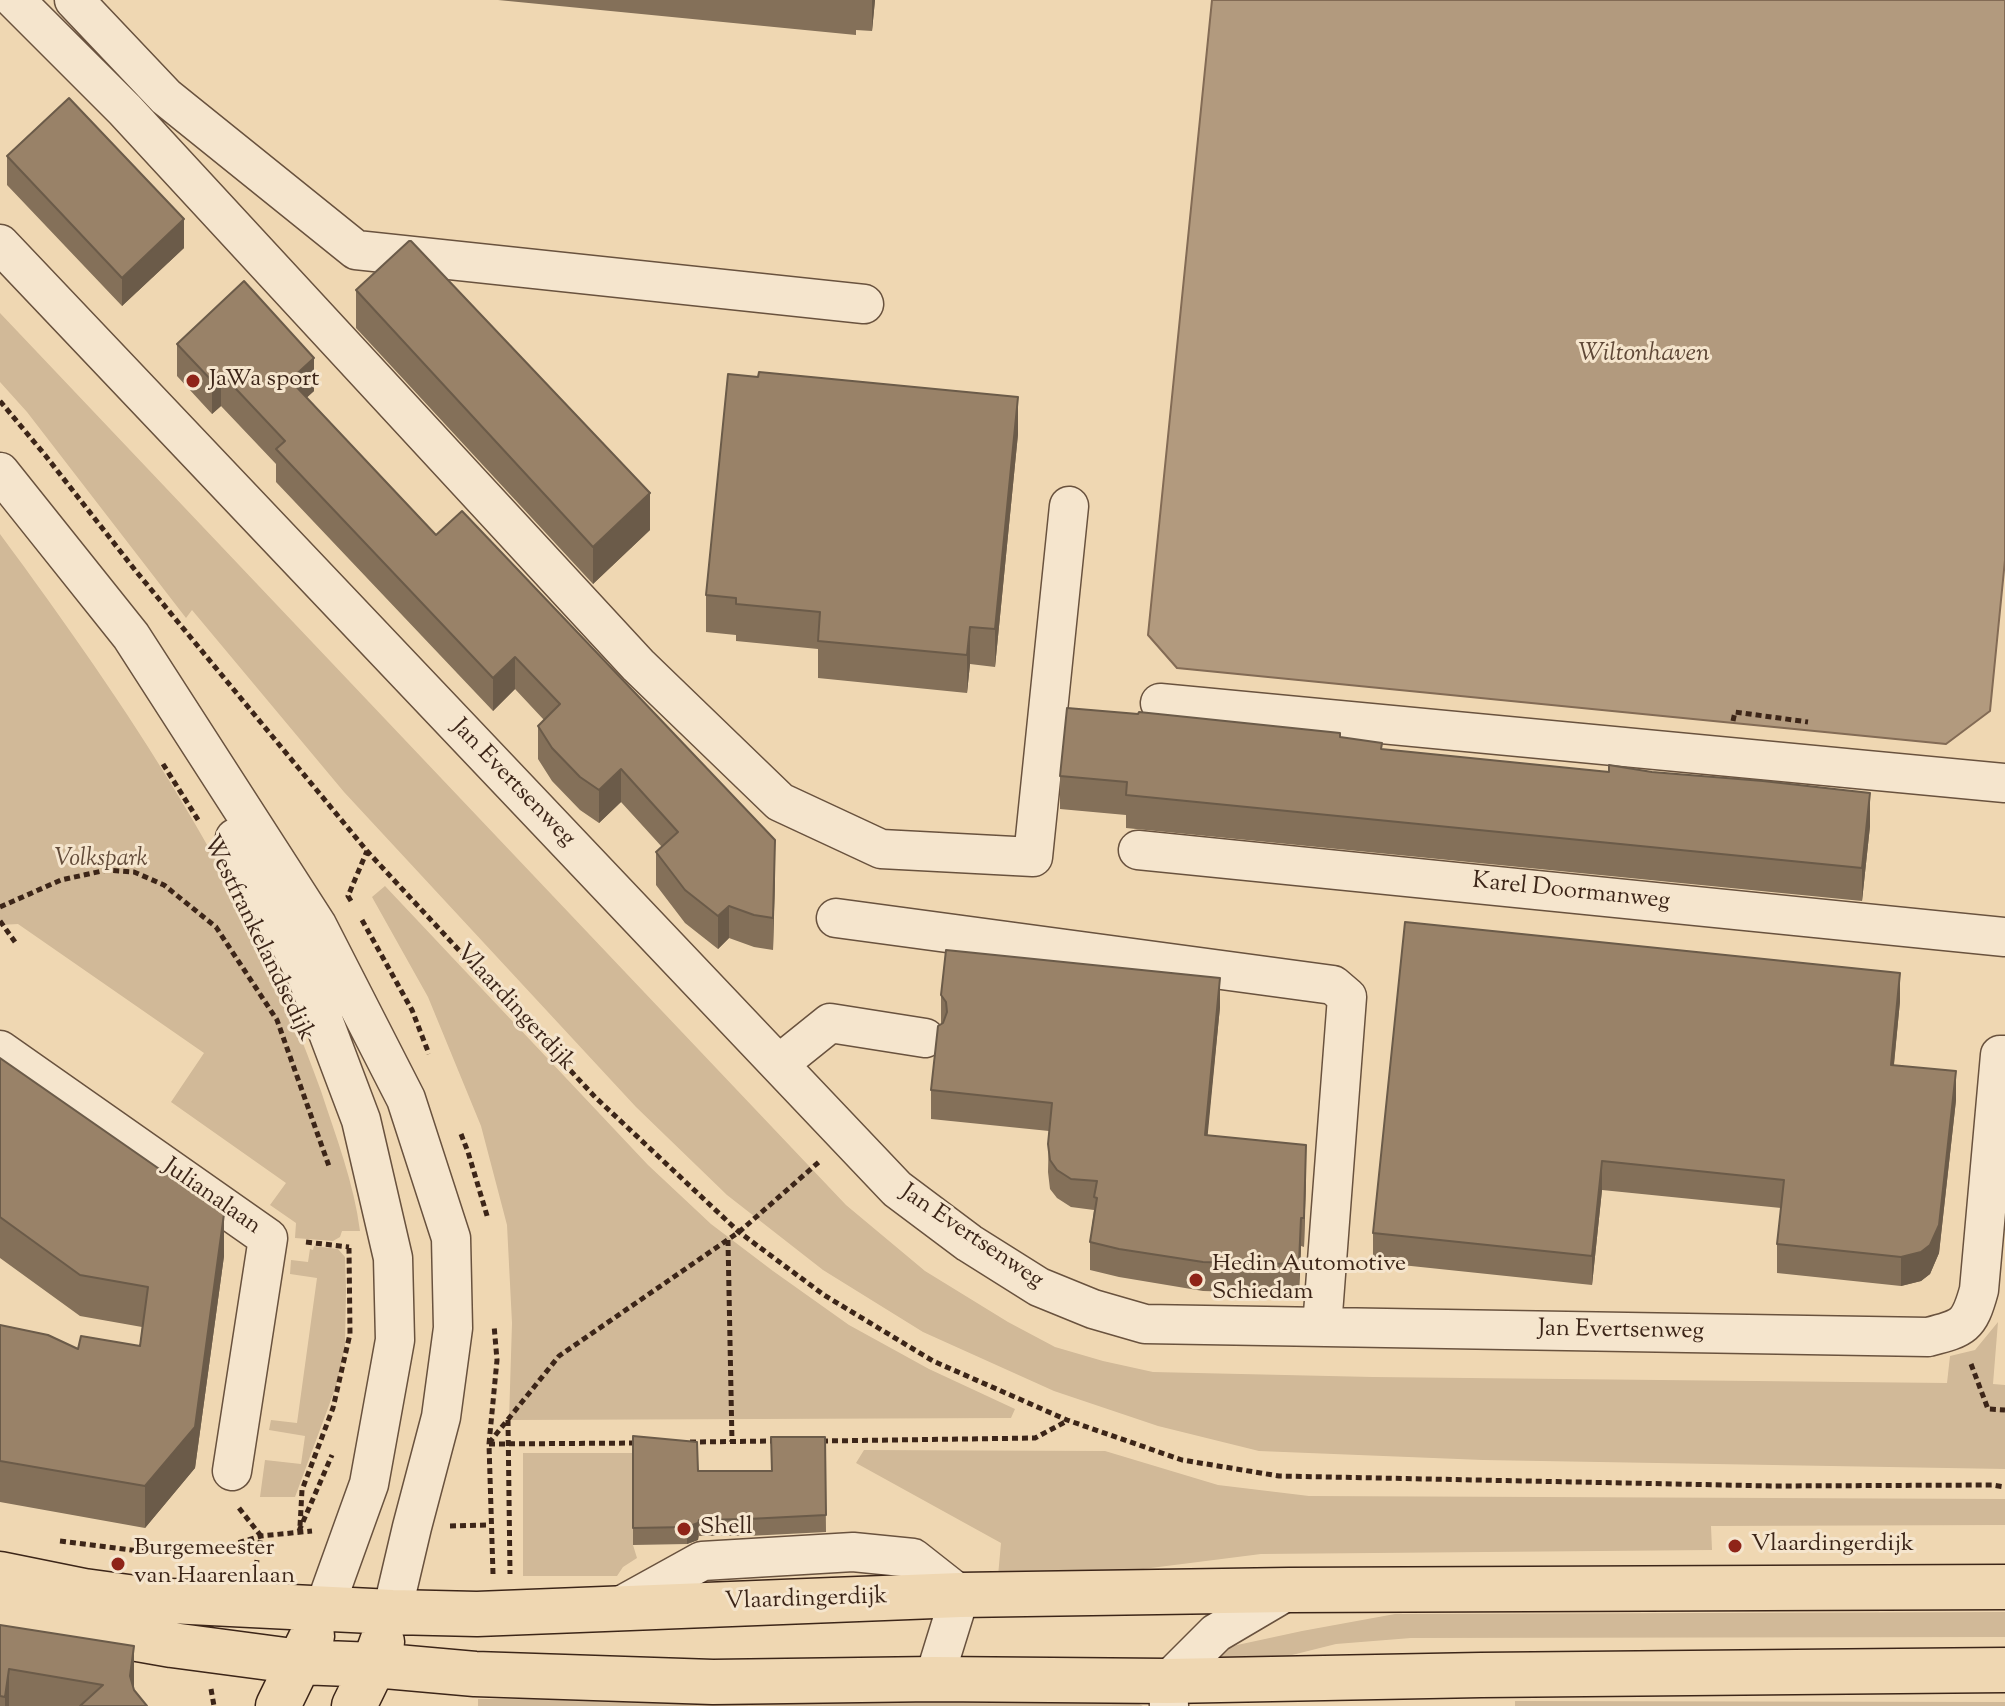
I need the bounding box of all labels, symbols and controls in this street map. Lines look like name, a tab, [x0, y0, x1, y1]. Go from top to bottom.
water label: Wiltonhaven	[1578, 340, 1710, 372]
place label: JaWa sport	[209, 367, 320, 395]
marker: JaWa sport	[184, 372, 202, 390]
street label: Jan Evertsenweg	[444, 714, 580, 854]
street label: Westfrankelandsedijk	[195, 831, 319, 1047]
park label: Volkspark	[55, 847, 147, 875]
street label: Karel Doormanweg	[1471, 868, 1671, 918]
street label: Vlaardingerdijk	[448, 940, 580, 1078]
street label: Julianalaan	[156, 1154, 266, 1242]
street label: Jan Evertsenweg	[894, 1180, 1048, 1296]
place label: Hedin Automotive Schiedam	[1212, 1252, 1406, 1308]
marker: Hedin Automotive Schiedam	[1187, 1271, 1205, 1289]
street label: Jan Evertsenweg	[1538, 1316, 1704, 1348]
place label: Shell	[700, 1515, 753, 1543]
marker: Shell	[675, 1520, 693, 1538]
place label: Vlaardingerdijk	[1751, 1532, 1914, 1560]
place label: Burgemeester van Haarenlaan	[134, 1536, 295, 1592]
marker: Vlaardingerdijk	[1726, 1537, 1744, 1555]
marker: Burgemeester van Haarenlaan	[109, 1555, 127, 1573]
street label: Vlaardingerdijk	[724, 1584, 888, 1618]

